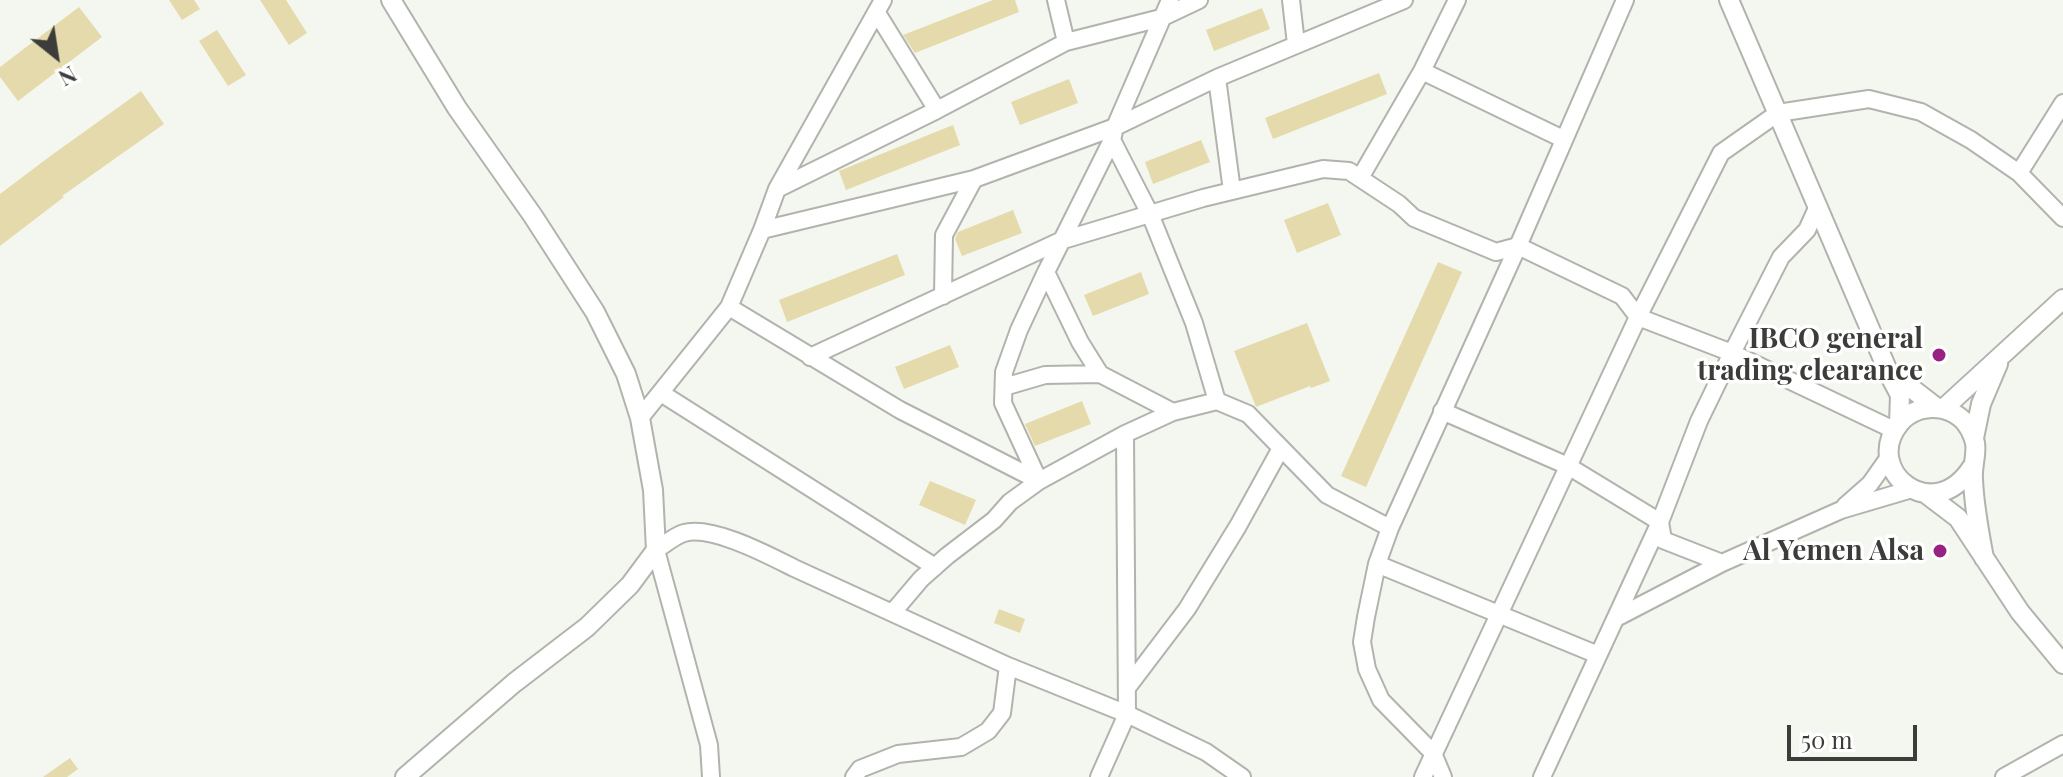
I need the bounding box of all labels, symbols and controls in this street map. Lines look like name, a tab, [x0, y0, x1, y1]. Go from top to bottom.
north arrow	[16, 16, 96, 96]
text: N	[54, 60, 82, 94]
place label: IBCO general trading clearance	[1697, 322, 1923, 388]
marker: IBCO general trading clearance	[1930, 346, 1948, 364]
place label: Al Yemen Alsa	[1743, 534, 1924, 568]
marker: Al Yemen Alsa	[1931, 542, 1949, 560]
scale bar	[1791, 709, 1921, 759]
text: 50 m	[1801, 723, 1853, 755]

